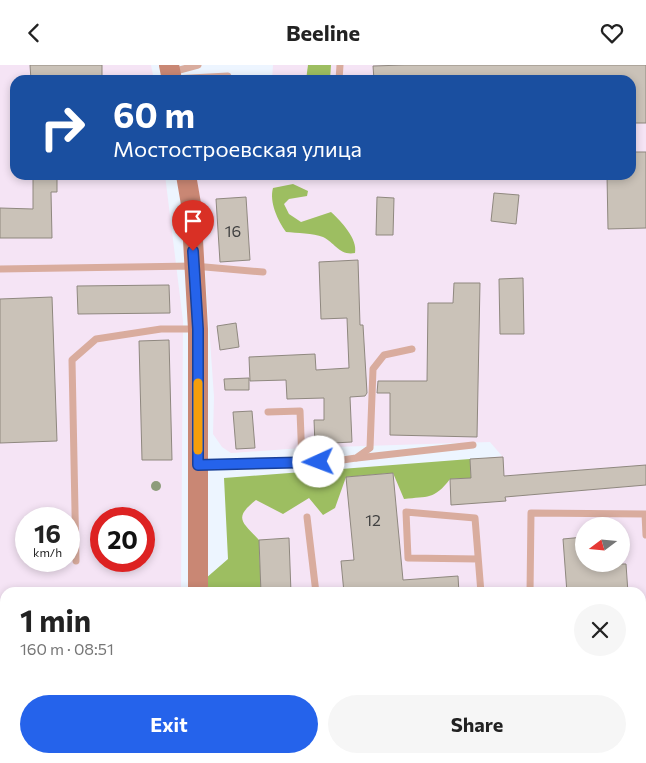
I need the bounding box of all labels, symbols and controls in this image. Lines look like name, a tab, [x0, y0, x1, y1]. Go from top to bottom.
icon: back	[20, 19, 48, 47]
text: Beeline	[286, 19, 360, 46]
icon: heart	[598, 19, 626, 47]
text: 60 m	[113, 92, 195, 135]
icon: right	[30, 95, 95, 160]
text: Мостостроевская улица	[113, 135, 362, 162]
pin	[172, 200, 214, 251]
icon: arrive	[179, 207, 207, 235]
house number: 16	[225, 221, 241, 240]
position arrow	[292, 435, 344, 487]
speed limit sign: 20	[90, 507, 155, 572]
house number: 12	[365, 510, 381, 529]
north arrow	[575, 517, 630, 573]
map controls	[575, 517, 630, 572]
text: 16	[34, 518, 61, 548]
text: km/h	[33, 545, 62, 559]
text: 1 min	[20, 601, 91, 638]
button: close	[574, 604, 626, 656]
text: 160 m · 08:51	[20, 639, 114, 658]
button: Exit	[20, 695, 318, 753]
button: Share	[328, 695, 626, 753]

